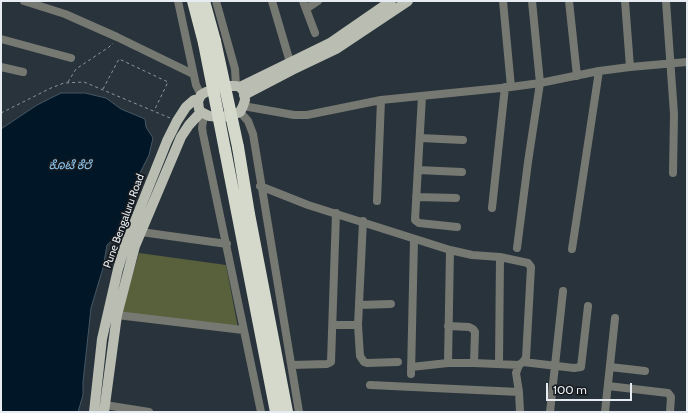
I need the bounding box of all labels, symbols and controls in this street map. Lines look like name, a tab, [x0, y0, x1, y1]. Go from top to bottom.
water label: ಕೊಟೆ ಕೆರೆ	[49, 158, 91, 172]
street label: Pune Bengaluru Road	[101, 172, 147, 270]
scale bar	[548, 375, 634, 401]
text: 100 m	[553, 382, 587, 397]

